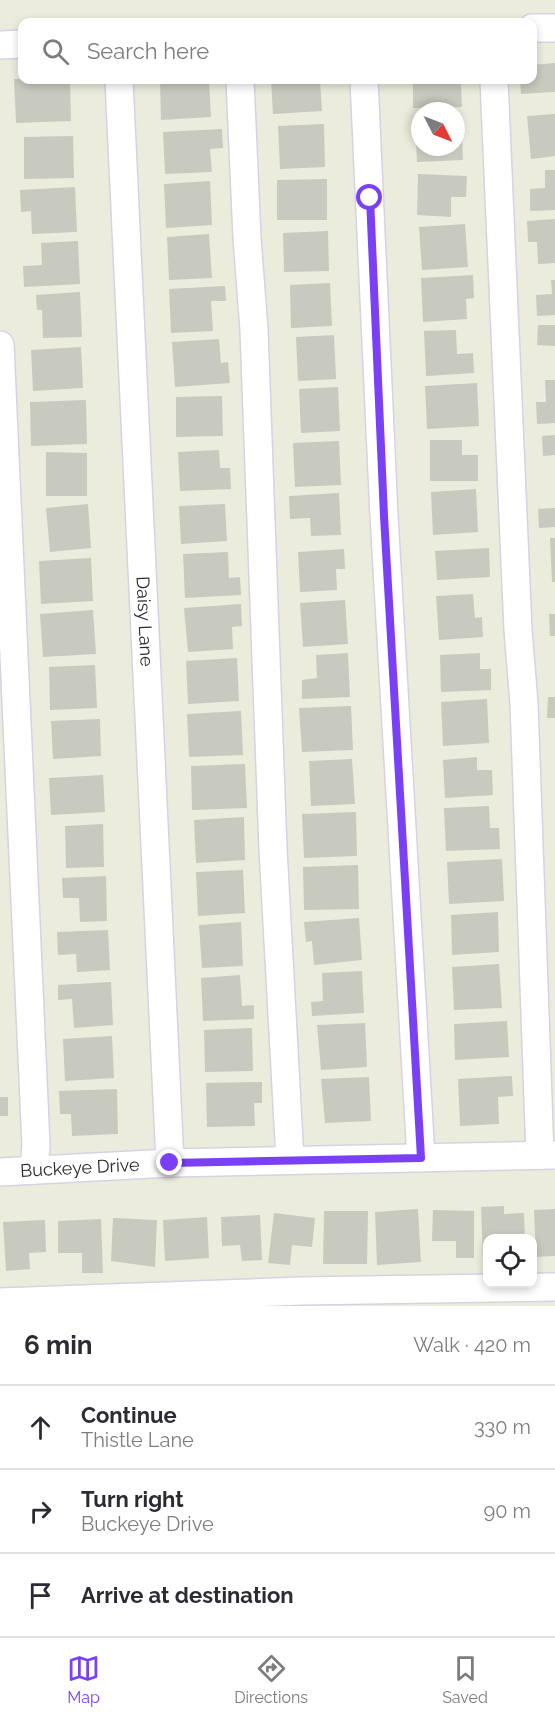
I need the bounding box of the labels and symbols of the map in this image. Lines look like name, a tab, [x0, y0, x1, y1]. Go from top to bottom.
north arrow	[411, 102, 465, 156]
route start	[356, 184, 382, 210]
street label: Daisy Lane	[132, 576, 158, 667]
route end	[156, 1149, 182, 1175]
street label: Buckeye Drive	[20, 1154, 141, 1181]

